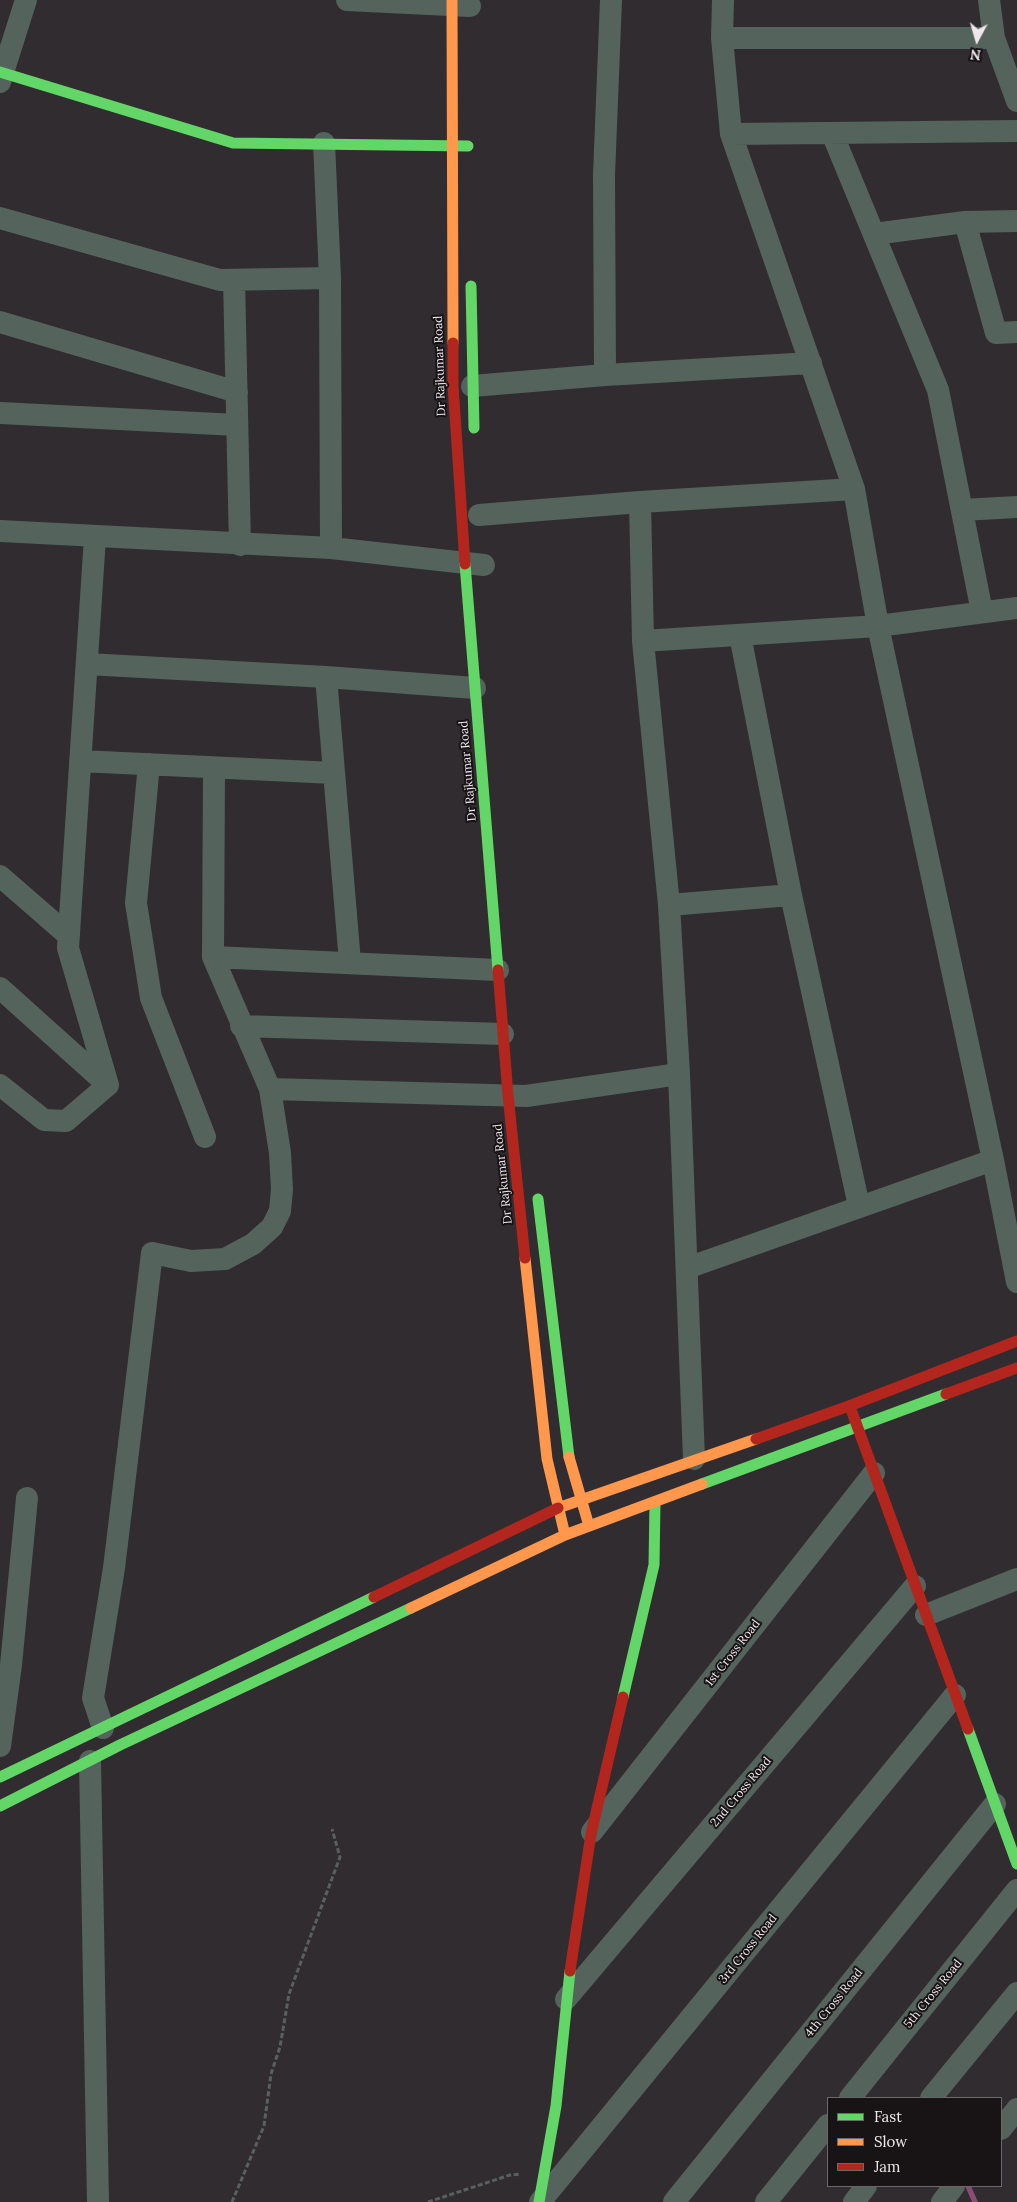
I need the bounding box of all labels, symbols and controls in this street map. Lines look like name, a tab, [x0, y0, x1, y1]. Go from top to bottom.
north arrow	[952, 15, 1002, 65]
text: N	[969, 45, 982, 64]
street label: Dr Rajkumar Road	[431, 315, 449, 417]
street label: Dr Rajkumar Road	[456, 720, 480, 822]
street label: Dr Rajkumar Road	[491, 1123, 515, 1225]
street label: 1st Cross Road	[703, 1617, 763, 1689]
street label: 2nd Cross Road	[708, 1754, 774, 1830]
street label: 3rd Cross Road	[716, 1912, 780, 1986]
street label: 5th Cross Road	[901, 1957, 965, 2031]
street label: 4th Cross Road	[802, 1966, 866, 2040]
legend	[827, 2097, 1002, 2187]
text: Fast	[874, 2107, 902, 2126]
text: Slow	[874, 2132, 907, 2151]
text: Jam	[874, 2157, 901, 2176]

